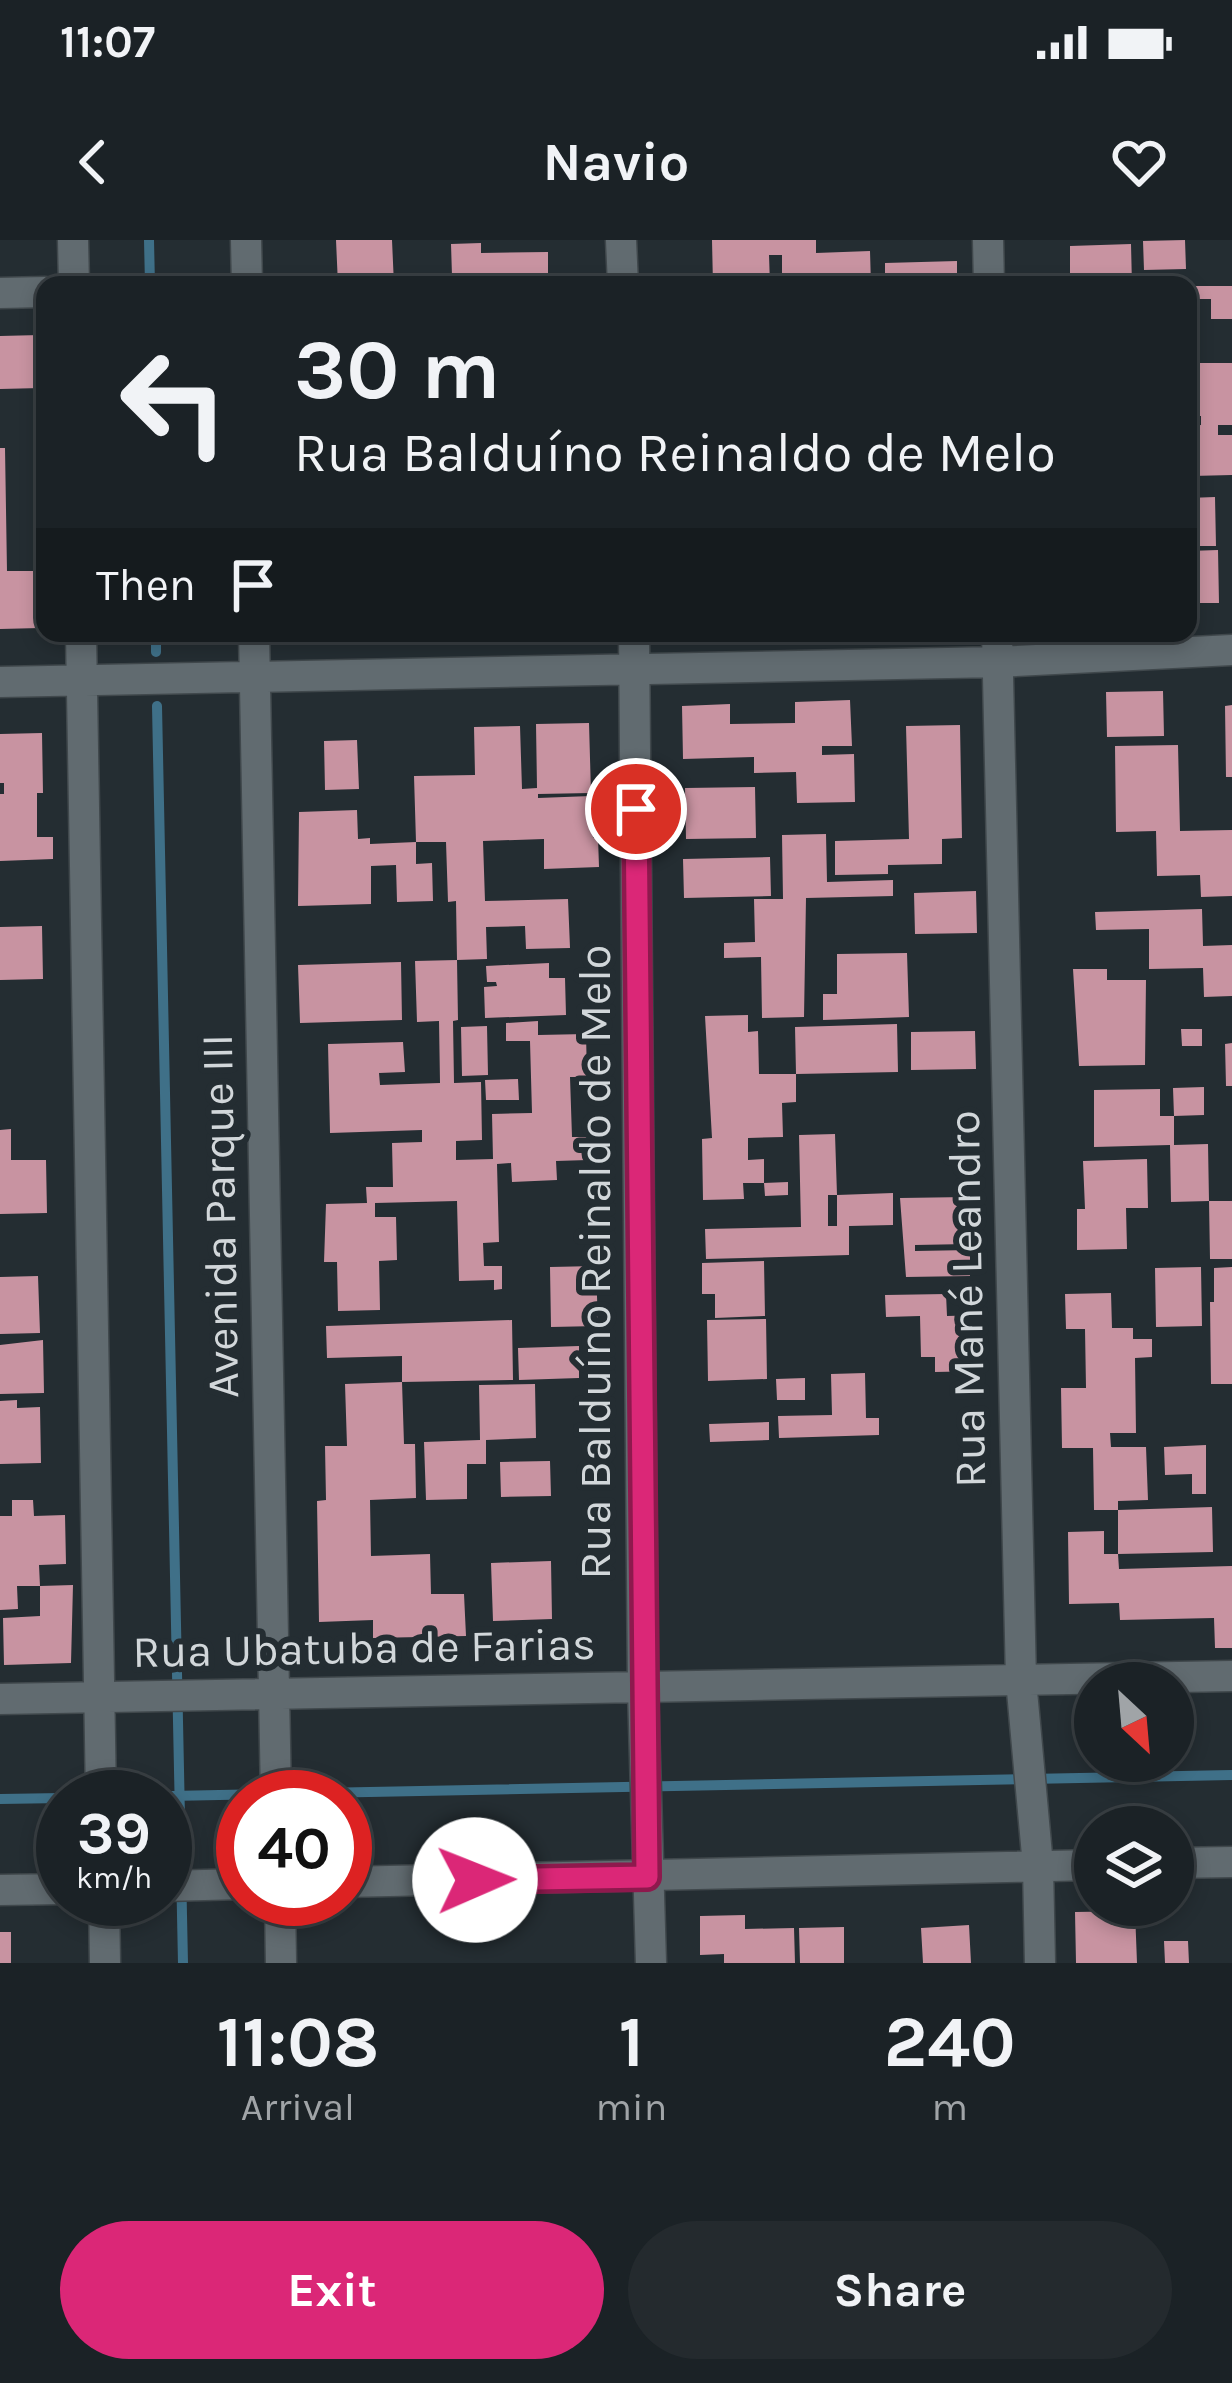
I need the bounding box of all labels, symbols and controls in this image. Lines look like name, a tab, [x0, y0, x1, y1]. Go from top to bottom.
text: 11:07	[60, 16, 155, 68]
icon: back	[60, 129, 126, 195]
icon: heart	[1106, 129, 1172, 195]
text: Navio	[543, 130, 689, 194]
text: 30 m	[294, 321, 500, 419]
icon: left	[96, 324, 252, 480]
text: Rua Balduíno Reinaldo de Melo	[294, 421, 1056, 485]
icon: arrive	[220, 552, 286, 618]
text: Then	[96, 559, 196, 611]
pin	[585, 758, 687, 860]
icon: arrive	[603, 776, 669, 842]
street label: Rua Balduíno Reinaldo de Melo	[569, 945, 621, 1579]
street label: Avenida Parque III	[191, 1033, 250, 1399]
street label: Rua Mané Leandro	[938, 1110, 996, 1488]
street label: Rua Ubatuba de Farias	[132, 1618, 596, 1678]
north arrow	[1074, 1662, 1194, 1782]
map controls	[1074, 1662, 1194, 1926]
speed limit sign: 40	[216, 1770, 372, 1926]
text: 39	[77, 1798, 151, 1868]
button: layers	[1074, 1806, 1194, 1926]
position arrow	[412, 1817, 538, 1943]
text: km/h	[76, 1860, 152, 1896]
text: 11:08	[216, 2000, 379, 2084]
text: 1	[619, 2000, 644, 2084]
text: 240	[884, 2000, 1016, 2084]
text: Arrival	[241, 2084, 355, 2130]
text: min	[596, 2084, 667, 2130]
text: m	[931, 2084, 968, 2130]
button: Exit	[60, 2221, 604, 2359]
button: Share	[628, 2221, 1172, 2359]

